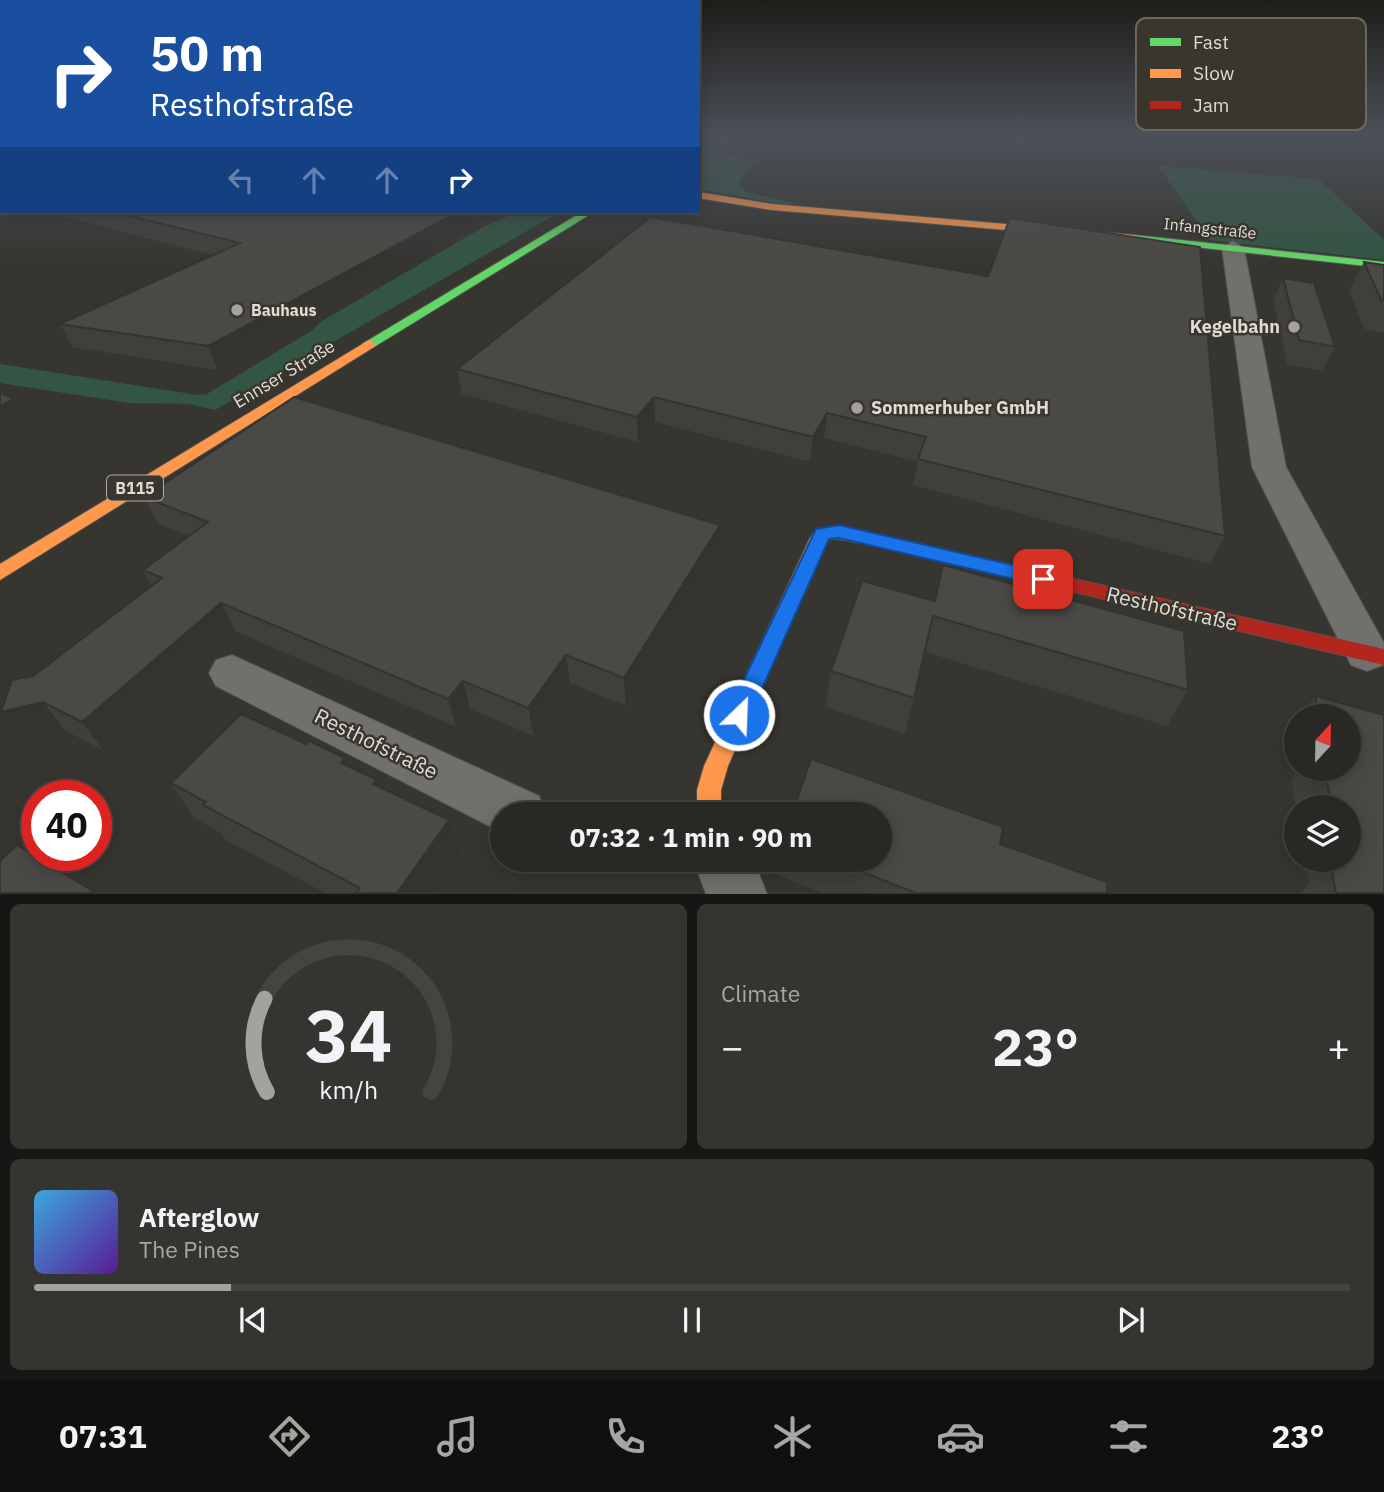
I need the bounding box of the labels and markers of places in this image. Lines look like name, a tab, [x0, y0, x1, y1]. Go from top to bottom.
place label: Bauhaus	[251, 300, 317, 320]
marker: Bauhaus	[229, 302, 245, 318]
place label: Kegelbahn	[1190, 315, 1280, 338]
marker: Kegelbahn	[1286, 319, 1302, 335]
place label: Sommerhuber GmbH	[871, 396, 1049, 419]
marker: Sommerhuber GmbH	[849, 400, 865, 416]
pin	[1013, 549, 1073, 609]

